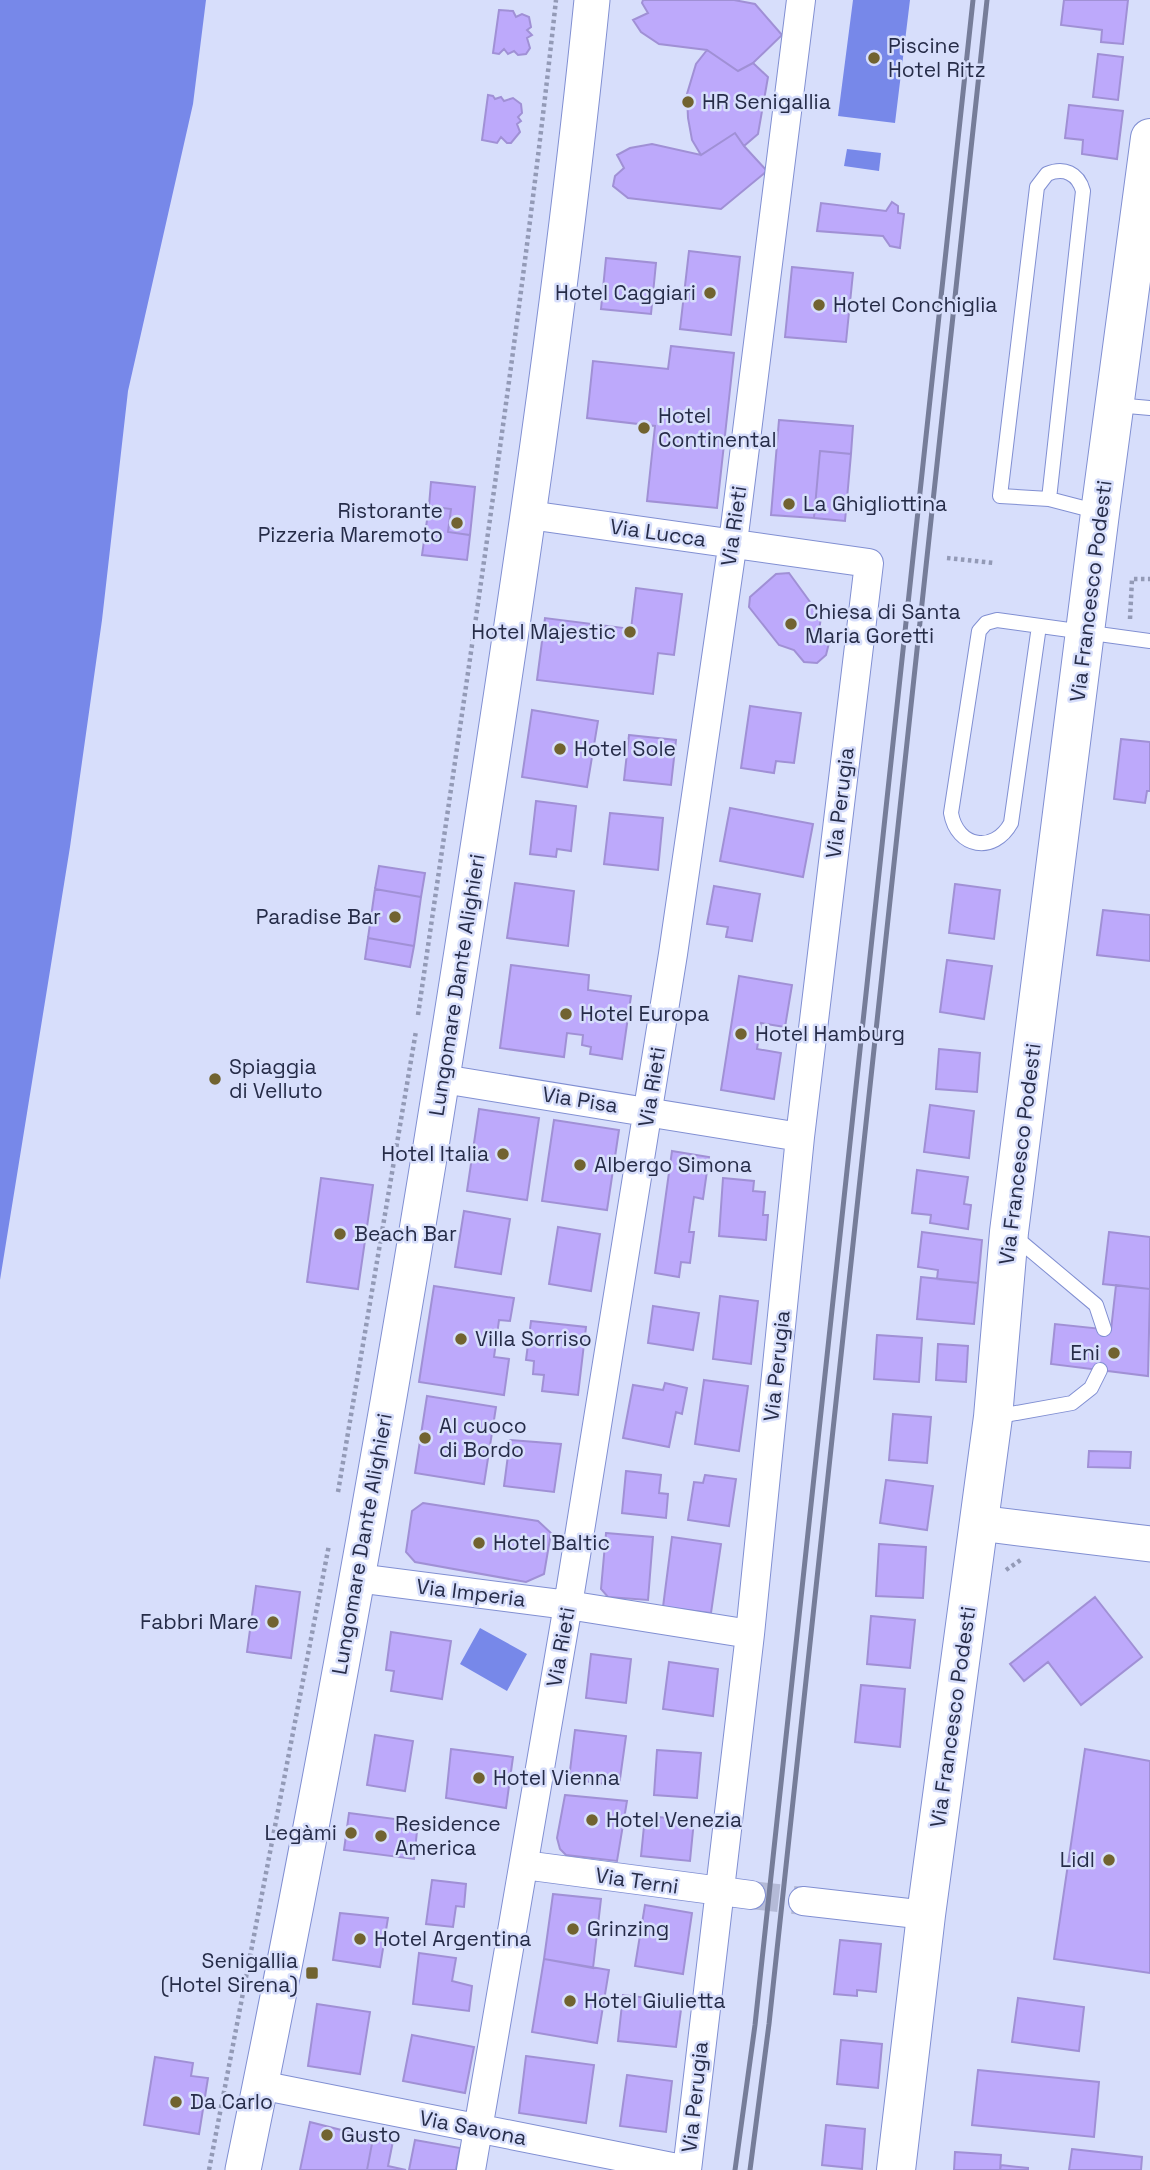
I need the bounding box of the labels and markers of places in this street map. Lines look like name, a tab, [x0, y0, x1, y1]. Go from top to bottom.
place label: Piscine Hotel Ritz	[888, 32, 986, 83]
marker: Piscine Hotel Ritz	[866, 50, 882, 66]
place label: HR Senigallia	[702, 88, 831, 115]
marker: HR Senigallia	[680, 94, 696, 110]
place label: Hotel Caggiari	[555, 279, 696, 306]
marker: Hotel Caggiari	[702, 285, 718, 301]
place label: Hotel Conchiglia	[833, 291, 997, 318]
marker: Hotel Conchiglia	[811, 297, 827, 313]
place label: Hotel Continental	[658, 402, 777, 453]
marker: Hotel Continental	[636, 420, 652, 436]
place label: La Ghigliottina	[803, 490, 947, 517]
marker: La Ghigliottina	[781, 496, 797, 512]
place label: Ristorante Pizzeria Maremoto	[258, 497, 443, 548]
marker: Ristorante Pizzeria Maremoto	[449, 515, 465, 531]
place label: Chiesa di Santa Maria Goretti	[805, 598, 961, 649]
marker: Chiesa di Santa Maria Goretti	[783, 616, 799, 632]
place label: Hotel Majestic	[471, 618, 616, 645]
marker: Hotel Majestic	[622, 624, 638, 640]
place label: Hotel Sole	[574, 735, 676, 762]
marker: Hotel Sole	[552, 741, 568, 757]
place label: Paradise Bar	[256, 903, 381, 930]
marker: Paradise Bar	[387, 909, 403, 925]
place label: Hotel Europa	[580, 1000, 709, 1027]
marker: Hotel Europa	[558, 1006, 574, 1022]
place label: Hotel Hamburg	[755, 1020, 905, 1047]
marker: Hotel Hamburg	[733, 1026, 749, 1042]
place label: Spiaggia di Velluto	[229, 1053, 323, 1104]
marker: Spiaggia di Velluto	[207, 1071, 223, 1087]
place label: Hotel Italia	[381, 1140, 489, 1167]
marker: Hotel Italia	[495, 1146, 511, 1162]
place label: Albergo Simona	[594, 1151, 752, 1178]
marker: Albergo Simona	[572, 1157, 588, 1173]
place label: Beach Bar	[354, 1220, 457, 1247]
marker: Beach Bar	[332, 1226, 348, 1242]
place label: Villa Sorriso	[475, 1325, 592, 1352]
marker: Villa Sorriso	[453, 1331, 469, 1347]
place label: Eni	[1070, 1339, 1100, 1366]
marker: Eni	[1106, 1345, 1122, 1361]
place label: Al cuoco di Bordo	[439, 1412, 527, 1463]
marker: Al cuoco di Bordo	[417, 1430, 433, 1446]
place label: Hotel Baltic	[493, 1529, 610, 1556]
marker: Hotel Baltic	[471, 1535, 487, 1551]
place label: Fabbri Mare	[140, 1608, 259, 1635]
marker: Fabbri Mare	[265, 1614, 281, 1630]
place label: Hotel Vienna	[493, 1764, 620, 1791]
marker: Hotel Vienna	[471, 1770, 487, 1786]
place label: Hotel Venezia	[606, 1806, 742, 1833]
place label: Residence America	[395, 1810, 501, 1861]
marker: Hotel Venezia	[584, 1812, 600, 1828]
place label: Legàmi	[264, 1819, 337, 1846]
marker: Legàmi	[343, 1825, 359, 1841]
marker: Residence America	[373, 1828, 389, 1844]
place label: Lidl	[1060, 1846, 1095, 1873]
marker: Lidl	[1101, 1852, 1117, 1868]
place label: Grinzing	[587, 1915, 669, 1942]
marker: Grinzing	[565, 1921, 581, 1937]
place label: Hotel Argentina	[374, 1925, 531, 1952]
marker: Hotel Argentina	[352, 1931, 368, 1947]
place label: Senigallia (Hotel Sirena)	[161, 1947, 298, 1998]
marker: Senigallia (Hotel Sirena)	[304, 1965, 320, 1981]
place label: Hotel Giulietta	[584, 1987, 726, 2014]
marker: Hotel Giulietta	[562, 1993, 578, 2009]
place label: Da Carlo	[190, 2088, 273, 2115]
marker: Da Carlo	[168, 2094, 184, 2110]
place label: Gusto	[341, 2121, 401, 2148]
marker: Gusto	[319, 2127, 335, 2143]

